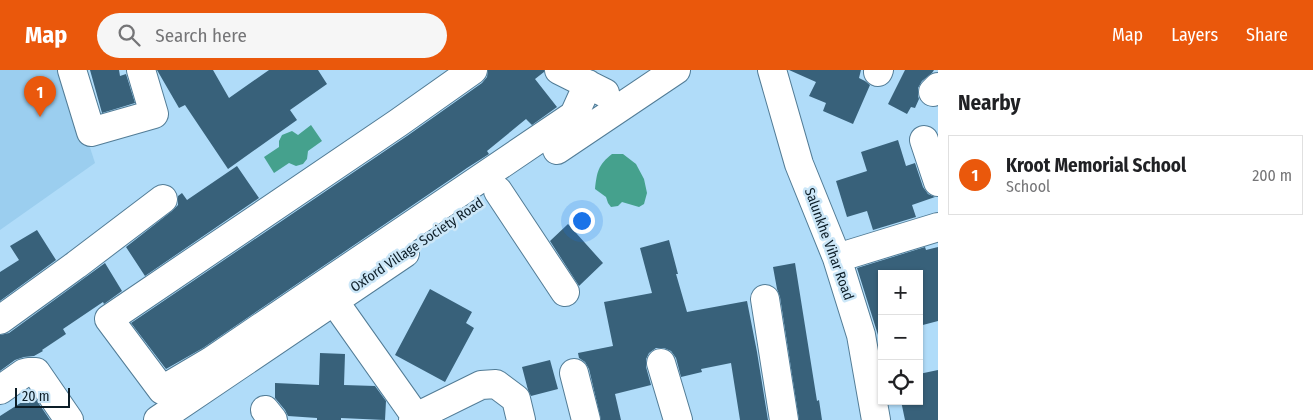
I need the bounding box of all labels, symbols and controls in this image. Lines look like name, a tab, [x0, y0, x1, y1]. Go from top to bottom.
search box	[97, 13, 447, 58]
text: Map	[25, 21, 67, 49]
icon: search	[115, 21, 143, 49]
text: Search here	[155, 24, 247, 47]
text: Map	[1112, 24, 1143, 46]
text: Layers	[1171, 24, 1218, 46]
text: Share	[1246, 24, 1288, 46]
pin: 1	[24, 76, 56, 117]
text: Nearby	[958, 90, 1020, 116]
text: Kroot Memorial School	[1006, 154, 1186, 177]
text: 1	[972, 166, 978, 185]
text: 200 m	[1252, 166, 1292, 185]
text: School	[1006, 177, 1050, 196]
street label: Salunkhe Vihar Road	[801, 186, 857, 302]
street label: Oxford Village Society Road	[347, 194, 487, 296]
your location	[569, 208, 595, 234]
map controls	[878, 270, 923, 405]
button: +	[878, 270, 923, 315]
button: −	[878, 315, 923, 360]
button: locate	[878, 360, 923, 405]
scale bar	[15, 385, 70, 408]
text: 20 m	[22, 388, 50, 405]

